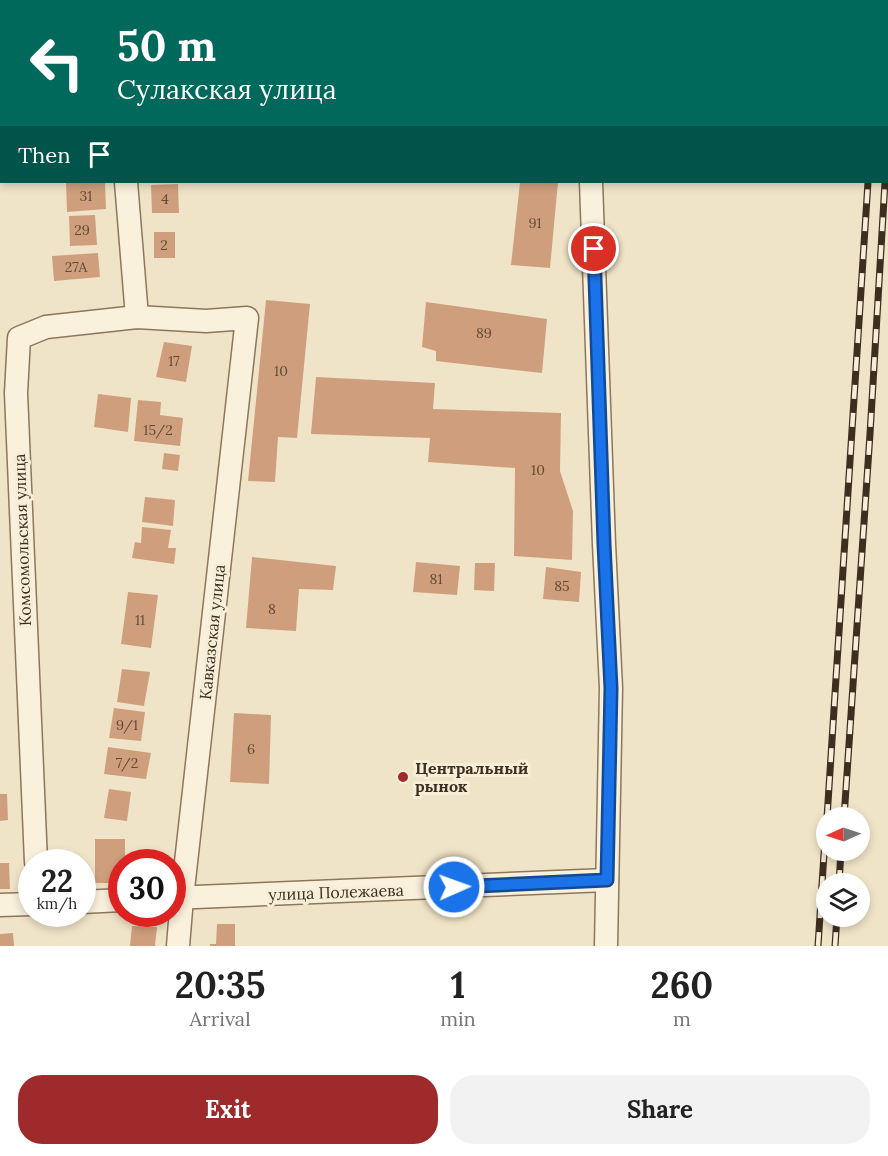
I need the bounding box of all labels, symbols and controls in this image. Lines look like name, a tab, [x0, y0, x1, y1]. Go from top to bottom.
text: 50 m	[117, 19, 216, 73]
icon: left	[18, 24, 96, 102]
text: Сулакская улица	[117, 72, 337, 106]
icon: arrive	[83, 138, 116, 171]
text: Then	[18, 141, 71, 169]
house number: 31	[80, 187, 92, 205]
house number: 4	[161, 190, 169, 208]
house number: 91	[528, 214, 542, 232]
house number: 29	[74, 221, 90, 239]
pin	[568, 223, 619, 274]
icon: arrive	[577, 232, 610, 265]
house number: 2	[160, 236, 168, 254]
house number: 27А	[65, 258, 87, 276]
house number: 89	[476, 324, 492, 342]
house number: 17	[168, 352, 180, 370]
house number: 10	[274, 362, 288, 380]
house number: 15/2	[143, 421, 173, 439]
street label: Комсомольская улица	[9, 453, 35, 627]
house number: 10	[531, 461, 545, 479]
street label: Кавказская улица	[195, 563, 229, 701]
house number: 81	[430, 570, 442, 588]
house number: 85	[554, 577, 570, 595]
house number: 8	[268, 600, 276, 618]
house number: 11	[135, 611, 145, 629]
house number: 9/1	[116, 716, 138, 734]
house number: 6	[247, 740, 255, 758]
house number: 7/2	[116, 754, 138, 772]
place label: Центральный рынок	[415, 758, 529, 796]
marker: Центральный рынок	[396, 770, 410, 784]
north arrow	[816, 807, 870, 861]
map controls	[816, 807, 870, 927]
speed limit sign: 30	[108, 849, 186, 927]
position arrow	[422, 855, 486, 919]
text: 22	[41, 862, 73, 900]
button: layers	[816, 873, 870, 927]
street label: улица Полежаева	[268, 880, 404, 904]
text: km/h	[37, 894, 77, 913]
text: 20:35	[175, 962, 265, 1008]
text: 1	[451, 962, 465, 1008]
text: 260	[650, 962, 713, 1008]
text: Arrival	[190, 1006, 251, 1031]
text: min	[440, 1006, 476, 1031]
text: m	[673, 1006, 691, 1031]
button: Exit	[18, 1075, 438, 1144]
button: Share	[450, 1075, 870, 1144]

